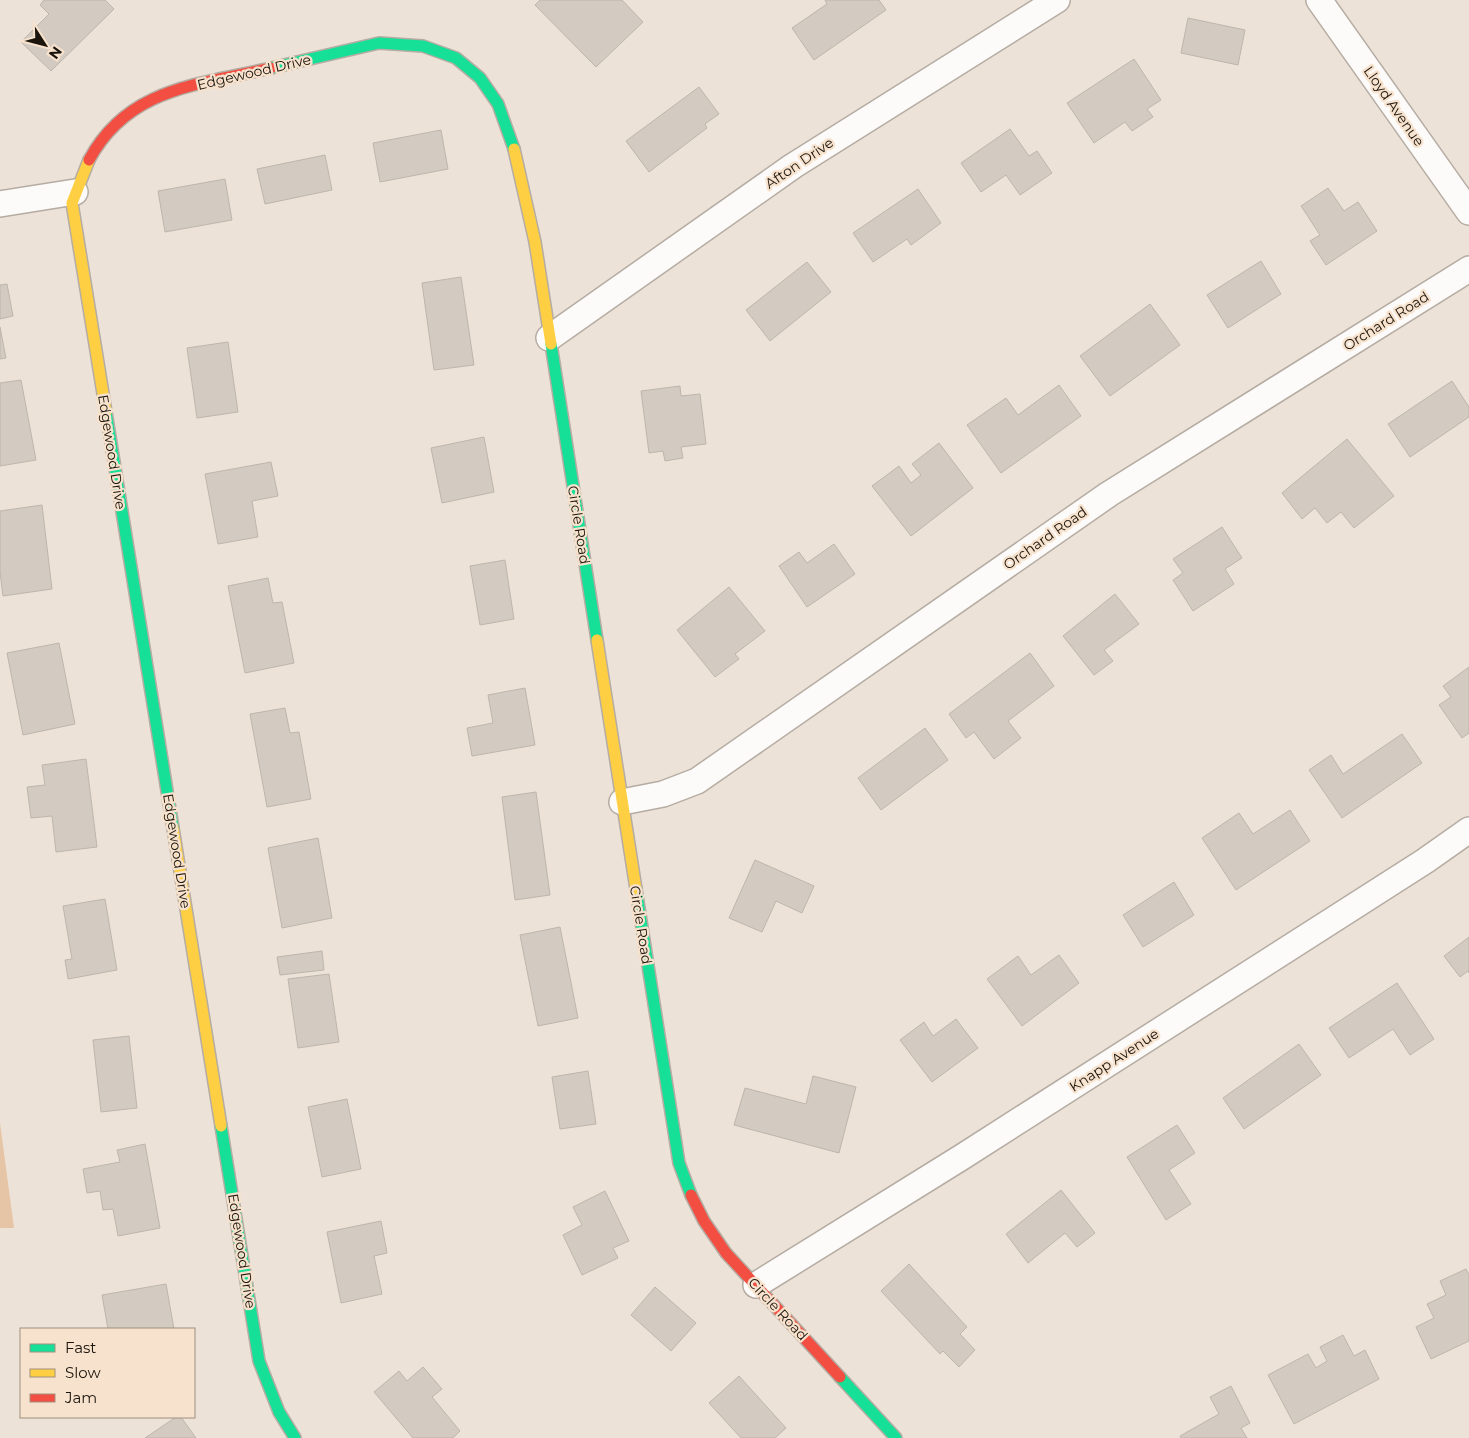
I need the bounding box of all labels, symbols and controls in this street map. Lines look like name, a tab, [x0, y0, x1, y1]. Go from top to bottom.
north arrow	[20, 20, 70, 70]
text: N	[45, 43, 66, 63]
street label: Edgewood Drive	[195, 50, 313, 94]
street label: Lloyd Avenue	[1360, 62, 1428, 150]
street label: Afton Drive	[761, 134, 837, 192]
street label: Orchard Road	[1340, 287, 1432, 355]
street label: Edgewood Drive	[94, 393, 130, 511]
street label: Circle Road	[564, 484, 594, 566]
street label: Orchard Road	[1000, 503, 1090, 573]
street label: Edgewood Drive	[159, 792, 195, 910]
street label: Circle Road	[626, 884, 656, 966]
street label: Knapp Avenue	[1066, 1024, 1162, 1096]
street label: Edgewood Drive	[224, 1192, 260, 1310]
street label: Circle Road	[744, 1274, 812, 1344]
legend	[20, 1328, 195, 1418]
text: Fast	[65, 1338, 96, 1357]
text: Slow	[65, 1363, 101, 1382]
text: Jam	[64, 1388, 97, 1407]

